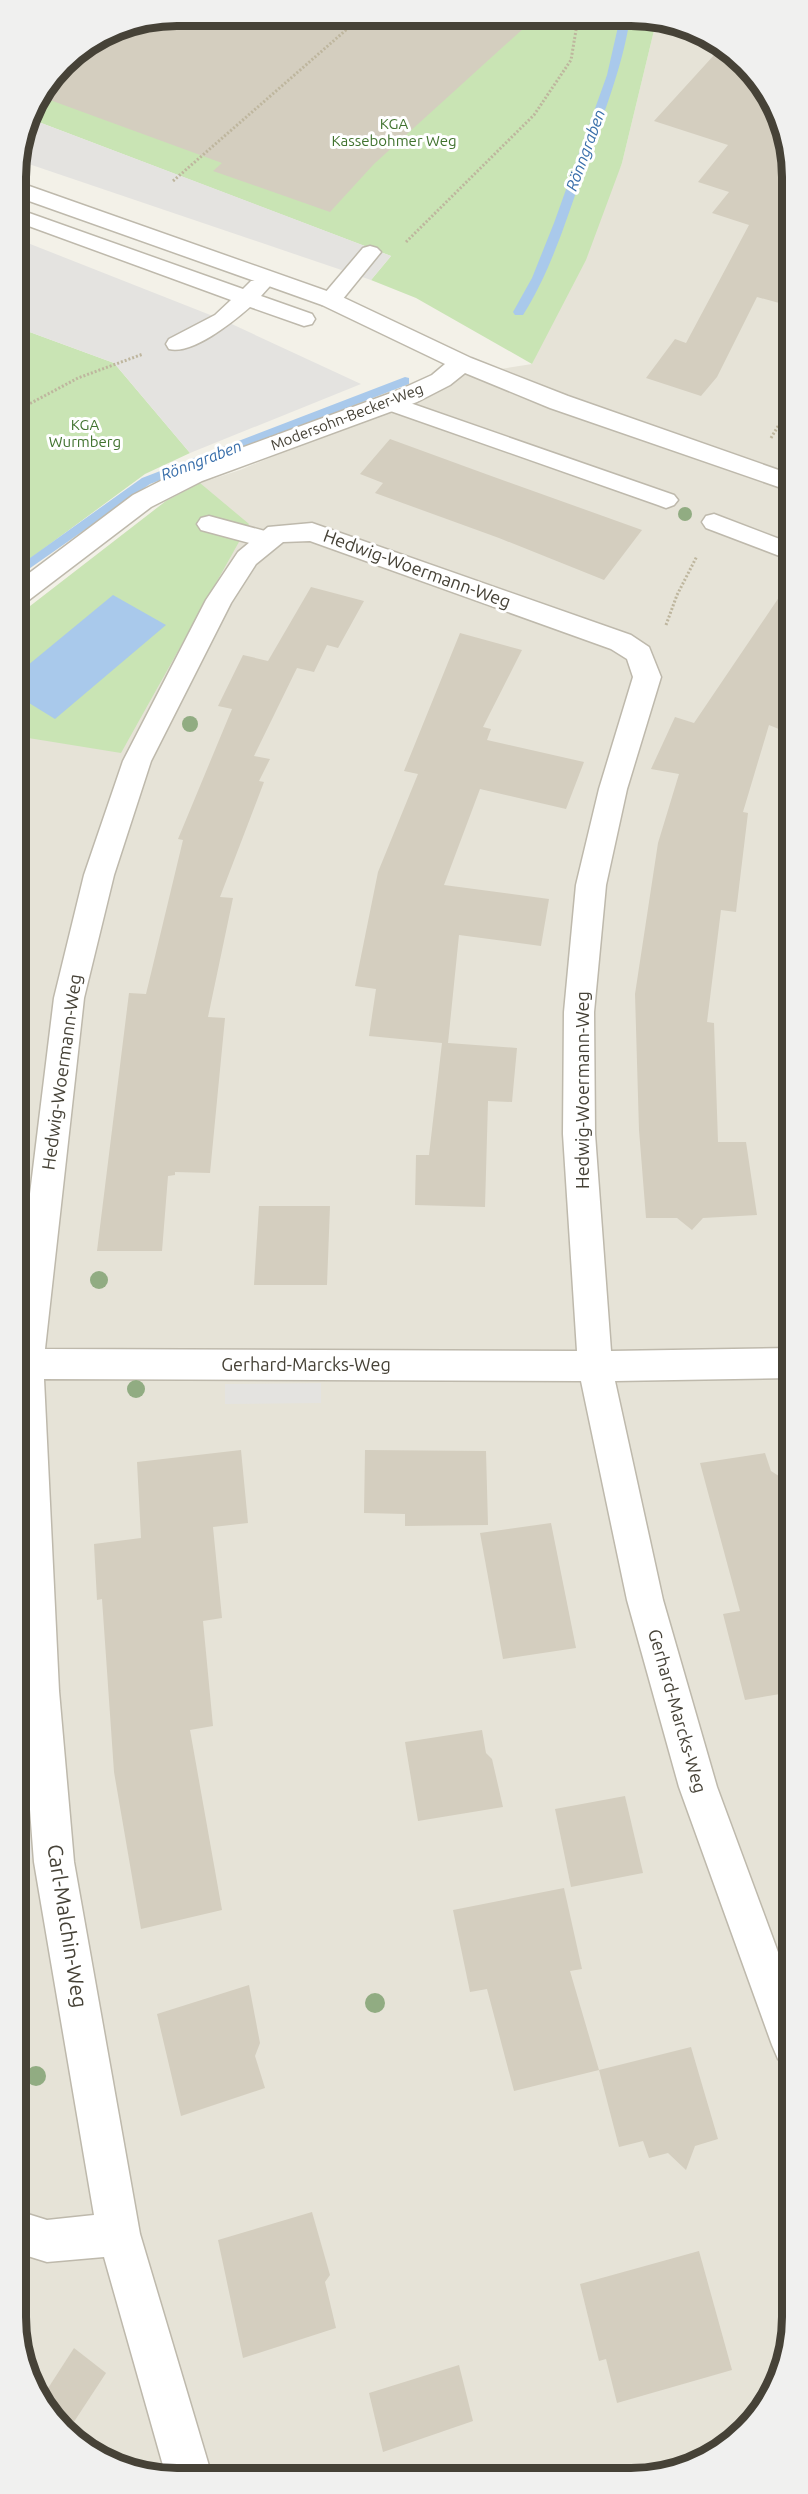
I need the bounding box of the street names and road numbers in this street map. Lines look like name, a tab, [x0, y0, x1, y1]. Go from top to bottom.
street label: Modersohn-Becker-Weg	[268, 380, 425, 453]
street label: Hedwig-Woermann-Weg	[321, 525, 514, 611]
street label: Hedwig-Woermann-Weg	[37, 973, 85, 1171]
street label: Hedwig-Woermann-Weg	[572, 991, 592, 1189]
street label: Gerhard-Marcks-Weg	[221, 1354, 391, 1374]
street label: Gerhard-Marcks-Weg	[645, 1626, 711, 1795]
street label: Carl-Malchin-Weg	[43, 1842, 93, 2009]

